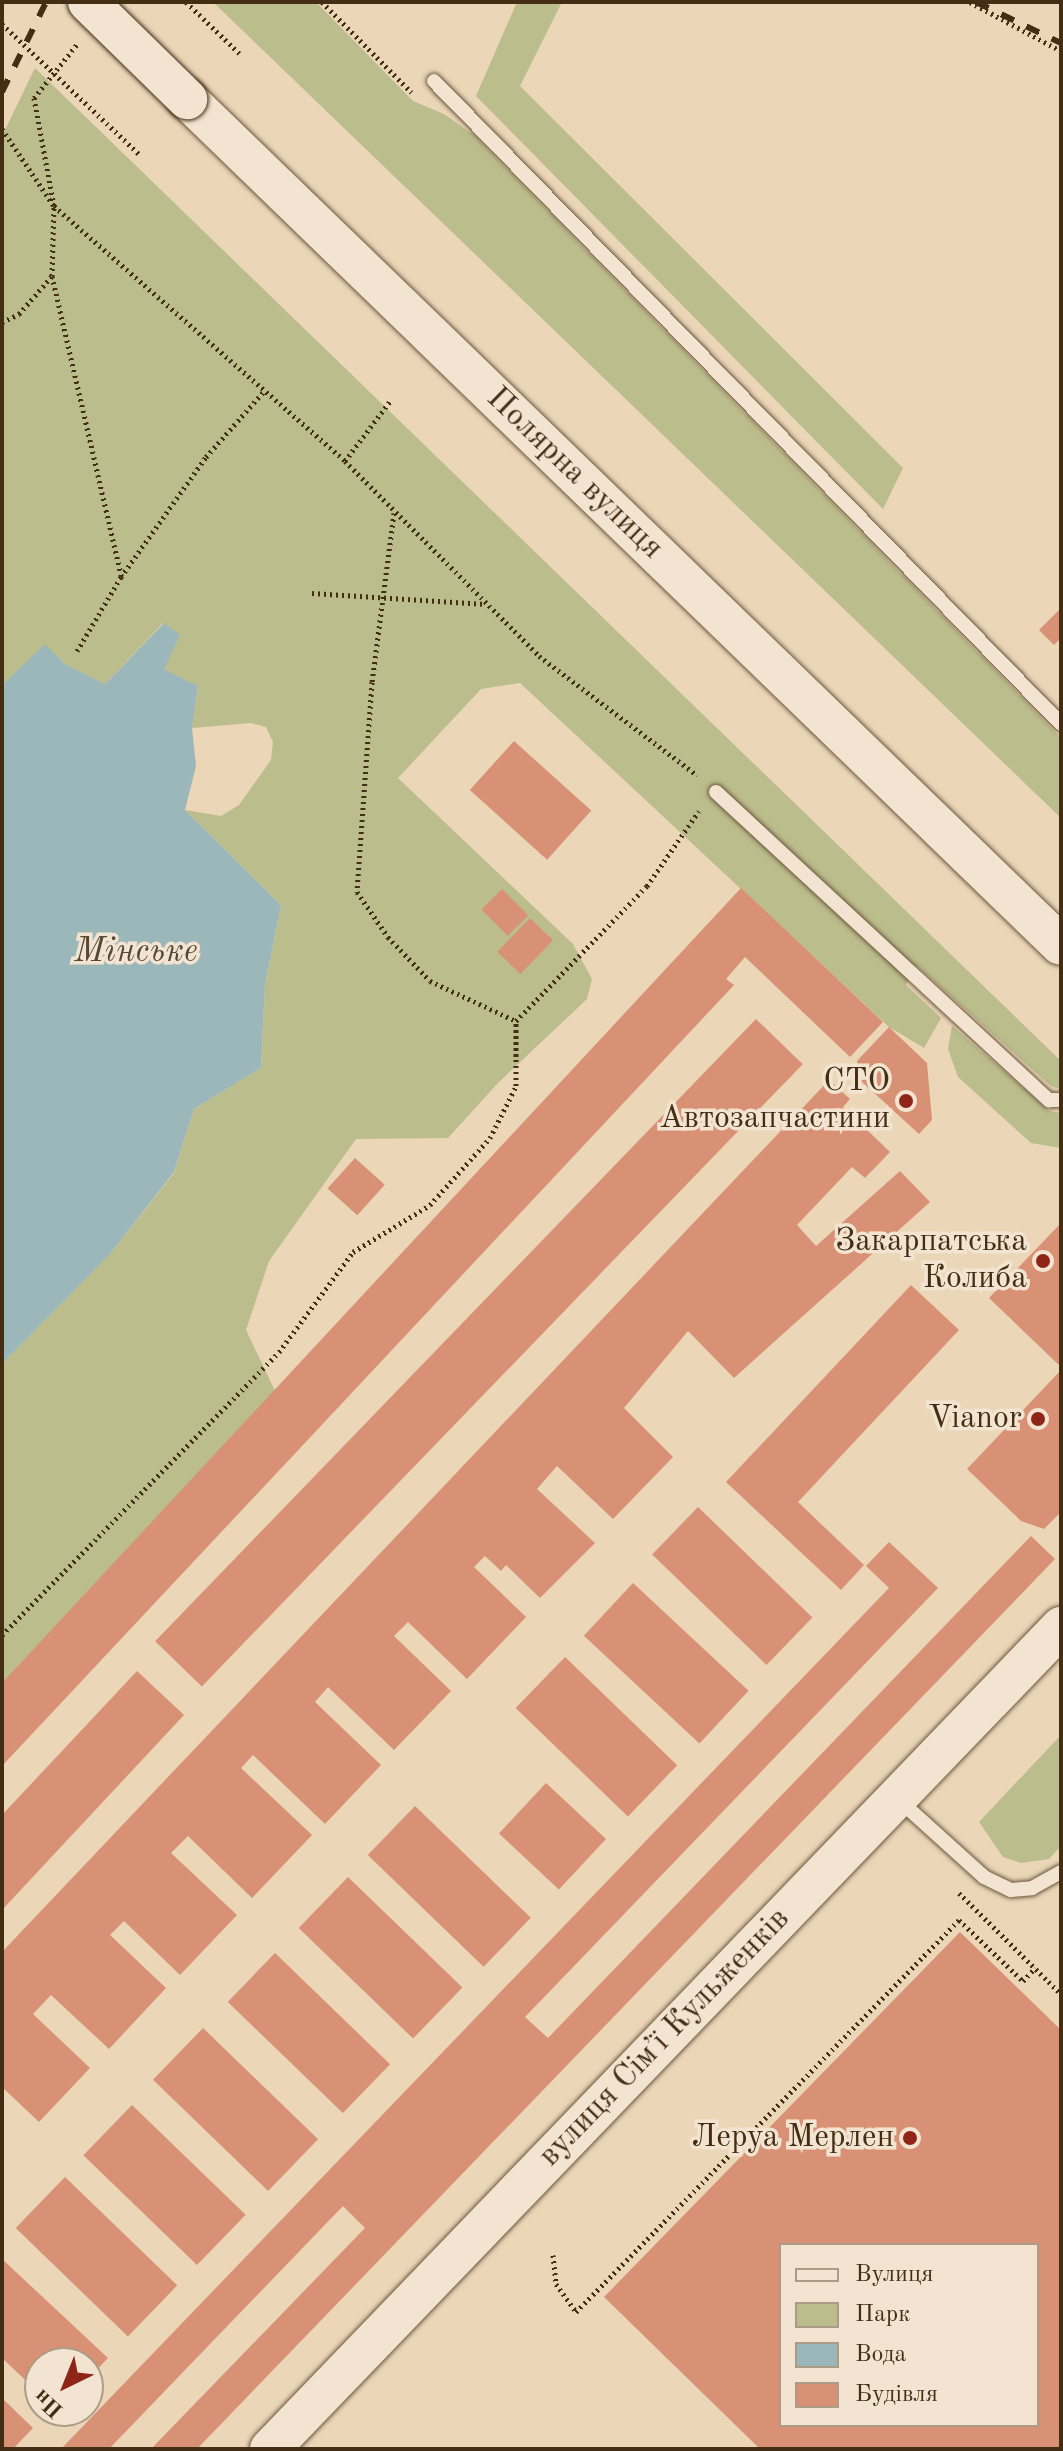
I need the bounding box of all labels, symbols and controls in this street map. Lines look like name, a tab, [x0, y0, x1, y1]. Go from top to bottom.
street label: Полярна вулиця	[478, 380, 670, 568]
water label: Мінське	[74, 933, 198, 973]
place label: СТО Автозапчастини	[659, 1064, 890, 1139]
marker: СТО Автозапчастини	[897, 1092, 915, 1110]
place label: Закарпатська Колиба	[835, 1224, 1027, 1299]
marker: Закарпатська Колиба	[1034, 1252, 1052, 1270]
place label: Vianor	[928, 1400, 1022, 1438]
marker: Vianor	[1029, 1410, 1047, 1428]
street label: вулиця Сімʼї Кульженків	[531, 1901, 799, 2175]
place label: Леруа Мерлен	[691, 2119, 894, 2157]
marker: Леруа Мерлен	[901, 2129, 919, 2147]
legend	[779, 2243, 1039, 2427]
text: Вулиця	[855, 2263, 934, 2287]
text: Парк	[855, 2303, 910, 2327]
text: Вода	[855, 2343, 906, 2367]
north arrow	[24, 2347, 104, 2427]
text: Будівля	[855, 2383, 938, 2407]
text: Пн	[30, 2385, 68, 2421]

